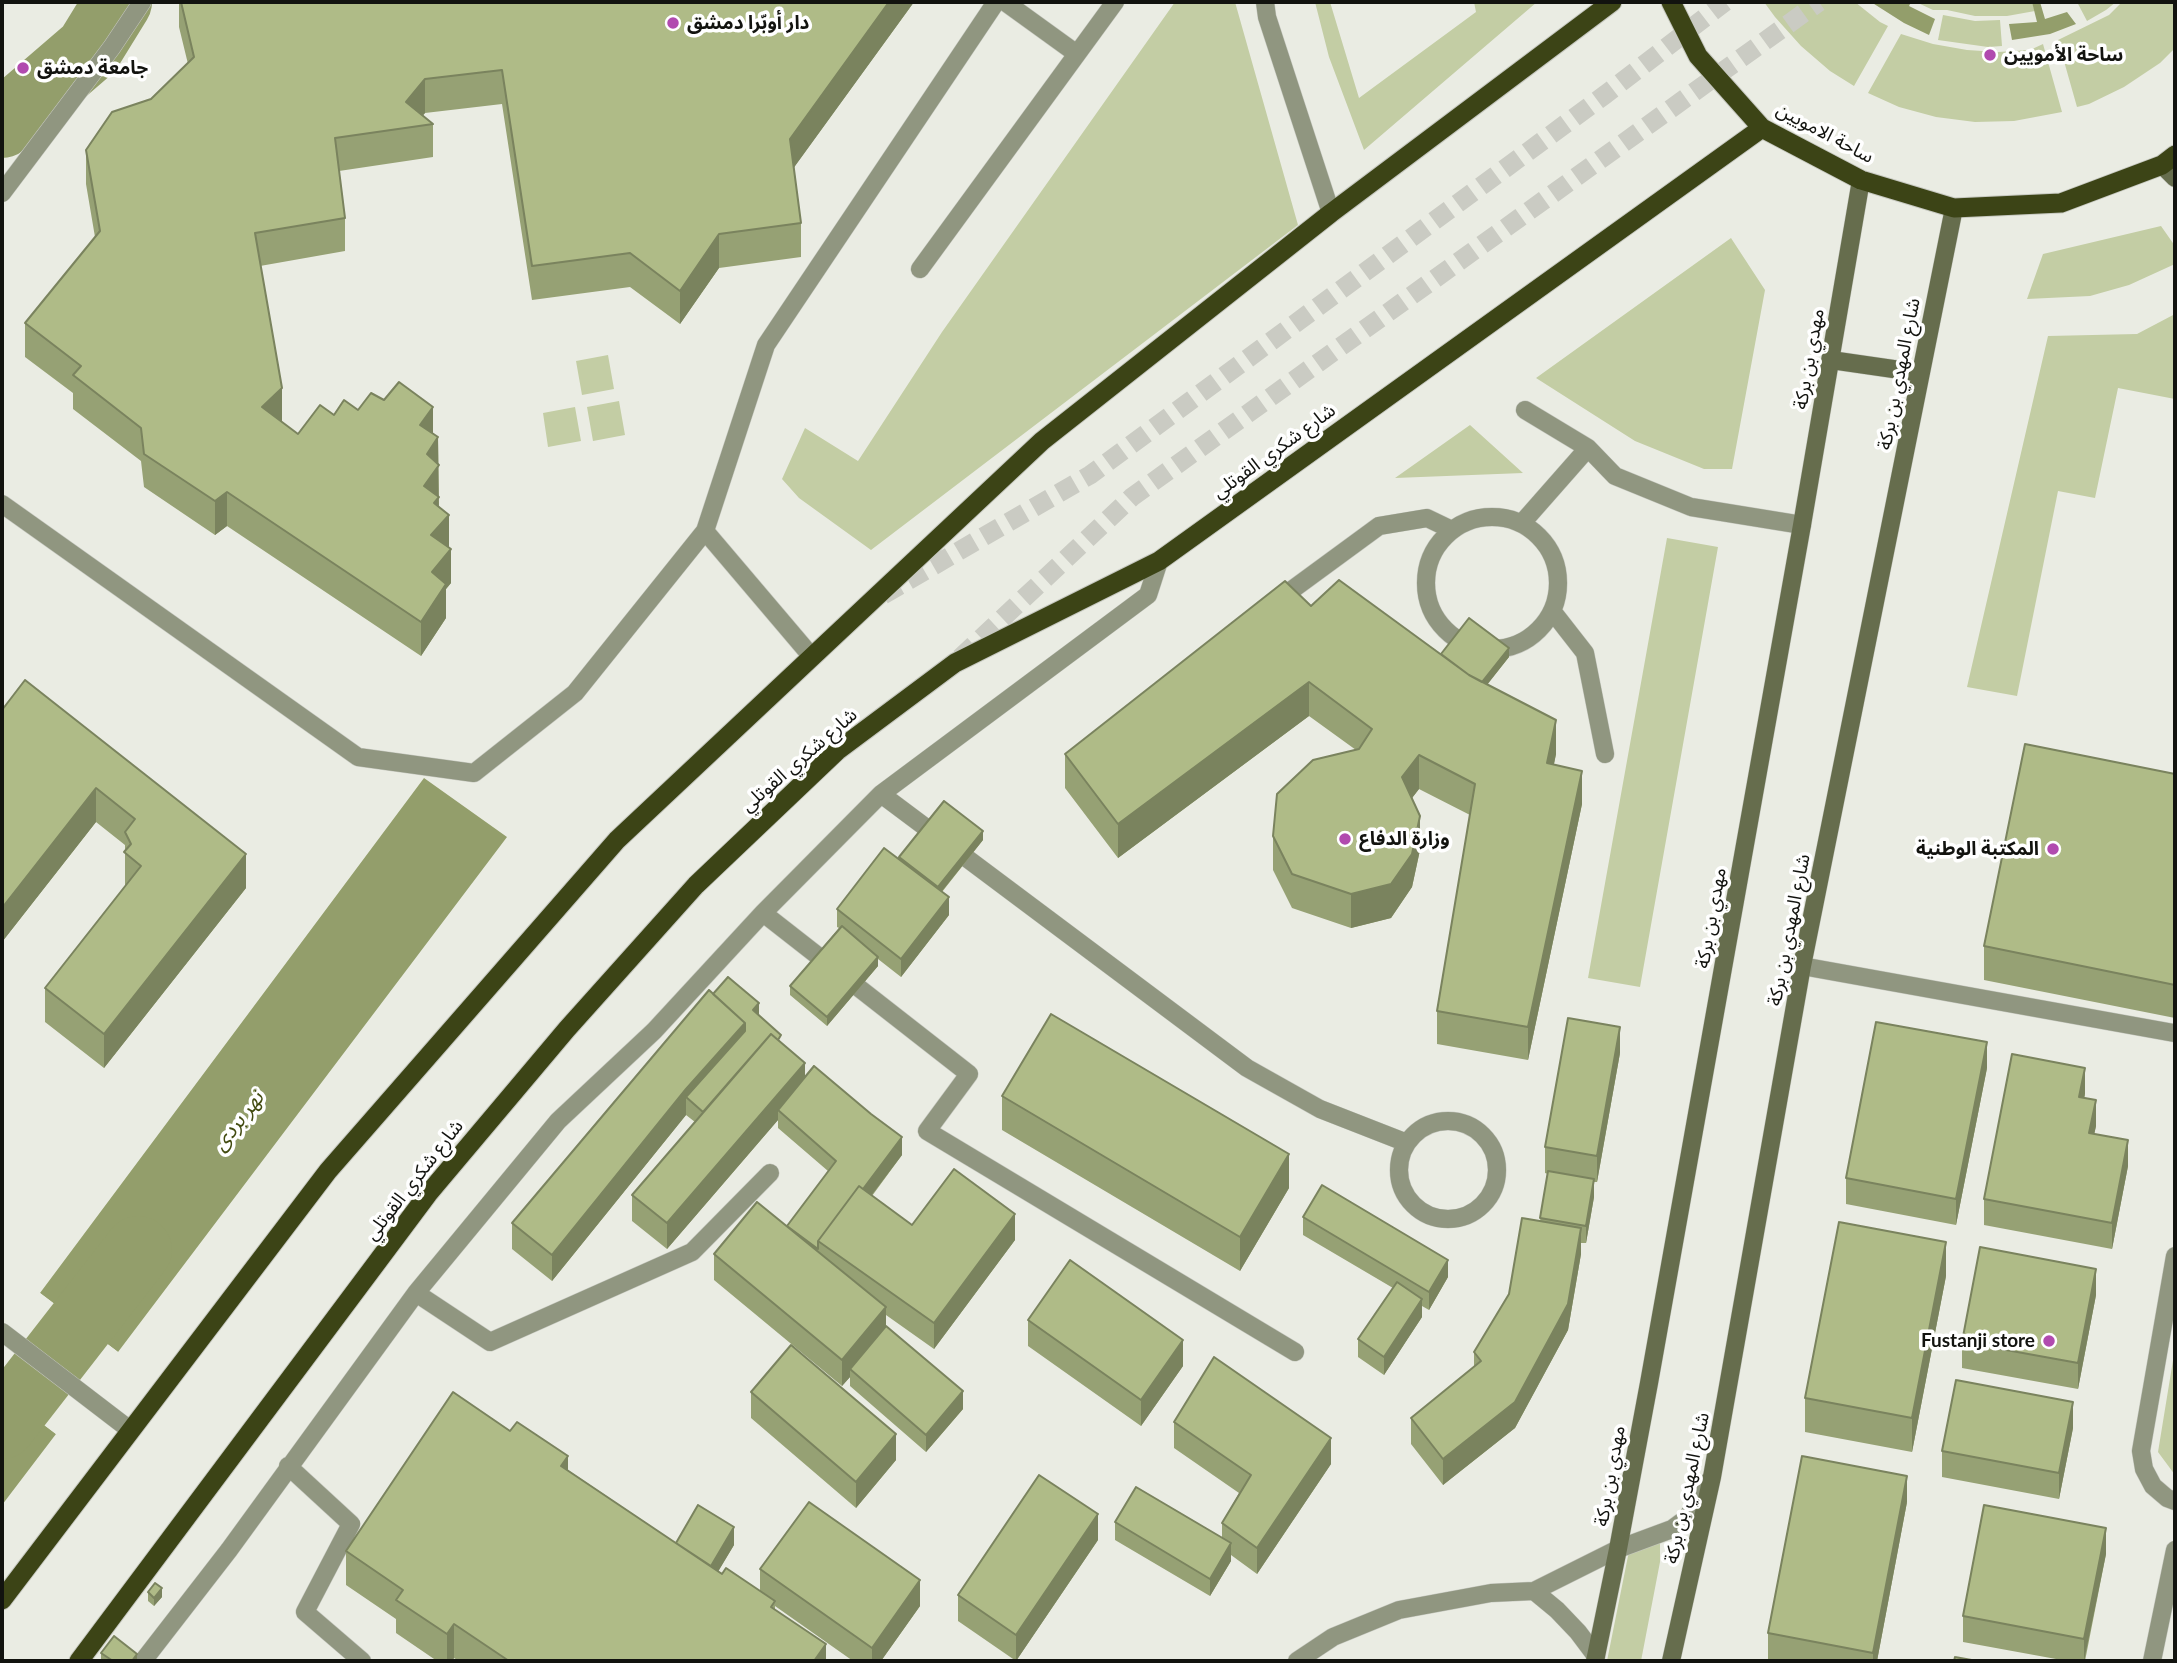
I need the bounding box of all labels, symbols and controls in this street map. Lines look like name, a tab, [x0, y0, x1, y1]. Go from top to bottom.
place label: دار أوبّرا دمشق	[687, 12, 809, 34]
marker: دار أوبّرا دمشق	[665, 15, 681, 31]
place label: ساحة الأمويين	[2004, 44, 2123, 66]
marker: ساحة الأمويين	[1982, 47, 1998, 63]
place label: جامعة دمشق	[37, 57, 148, 79]
marker: جامعة دمشق	[15, 60, 31, 76]
street label: ساحة الامويين	[1772, 98, 1878, 168]
street label: شارع المهدي بن بركة	[1873, 296, 1925, 452]
street label: مهدي بن بركة	[1789, 307, 1829, 411]
street label: شارع شكري القوتلي	[1208, 399, 1340, 503]
street label: شارع شكري القوتلي	[736, 703, 862, 817]
place label: وزارة الدفاع	[1359, 828, 1450, 850]
marker: وزارة الدفاع	[1337, 831, 1353, 847]
place label: المكتبة الوطنية	[1916, 838, 2039, 860]
marker: المكتبة الوطنية	[2045, 841, 2061, 857]
street label: شارع المهدي بن بركة	[1763, 852, 1815, 1008]
street label: مهدي بن بركة	[1691, 866, 1731, 970]
water label: نهر بردى	[207, 1086, 269, 1156]
street label: شارع شكري القوتلي	[360, 1115, 468, 1245]
place label: Fustanji store	[1921, 1330, 2035, 1352]
marker: Fustanji store	[2041, 1333, 2057, 1349]
street label: شارع المهدي بن بركة	[1660, 1410, 1714, 1566]
street label: مهدي بن بركة	[1590, 1424, 1630, 1528]

